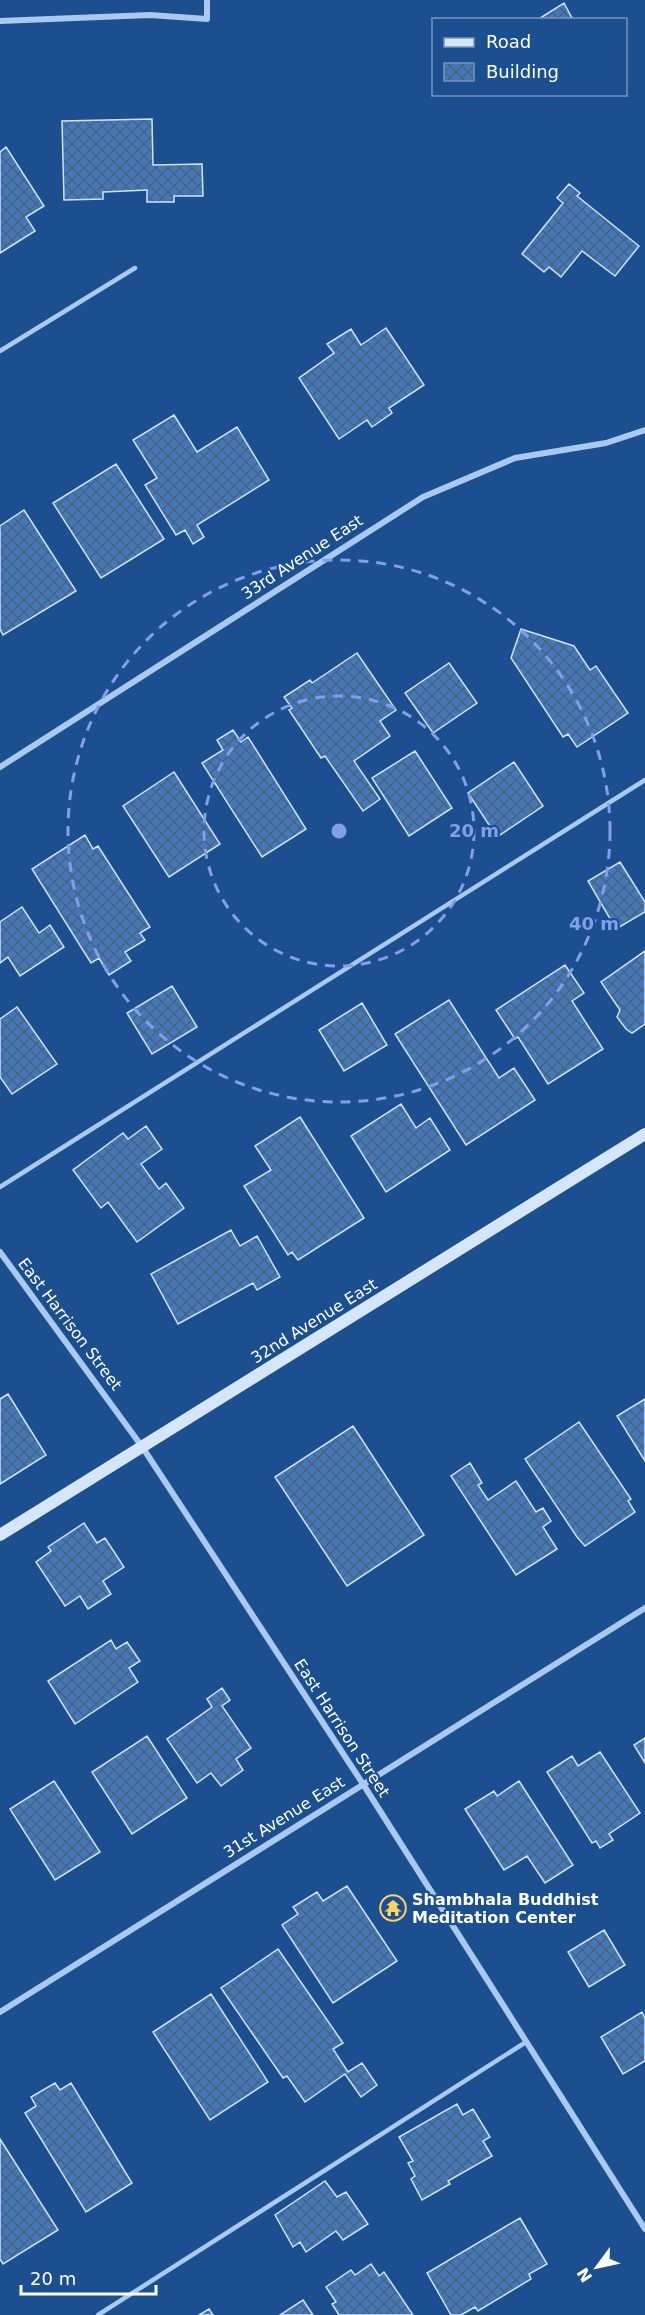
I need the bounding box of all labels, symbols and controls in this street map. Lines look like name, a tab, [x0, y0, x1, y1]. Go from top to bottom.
legend	[432, 18, 627, 96]
text: Road	[486, 31, 531, 52]
text: Building	[486, 61, 559, 82]
street label: 33rd Avenue East	[238, 511, 366, 603]
text: 20 m	[449, 820, 499, 841]
centre of rings	[329, 821, 349, 841]
text: 40 m	[569, 913, 619, 934]
street label: East Harrison Street	[14, 1254, 126, 1394]
street label: 32nd Avenue East	[248, 1275, 380, 1367]
street label: East Harrison Street	[290, 1655, 394, 1801]
street label: 31st Avenue East	[220, 1772, 348, 1862]
place label: Shambhala Buddhist Meditation Center	[412, 1890, 599, 1927]
temple icon: Shambhala Buddhist Meditation Center	[378, 1893, 408, 1923]
north arrow	[567, 2237, 627, 2297]
scale bar	[21, 2258, 156, 2296]
text: N	[573, 2264, 596, 2286]
text: 20 m	[30, 2268, 76, 2289]

